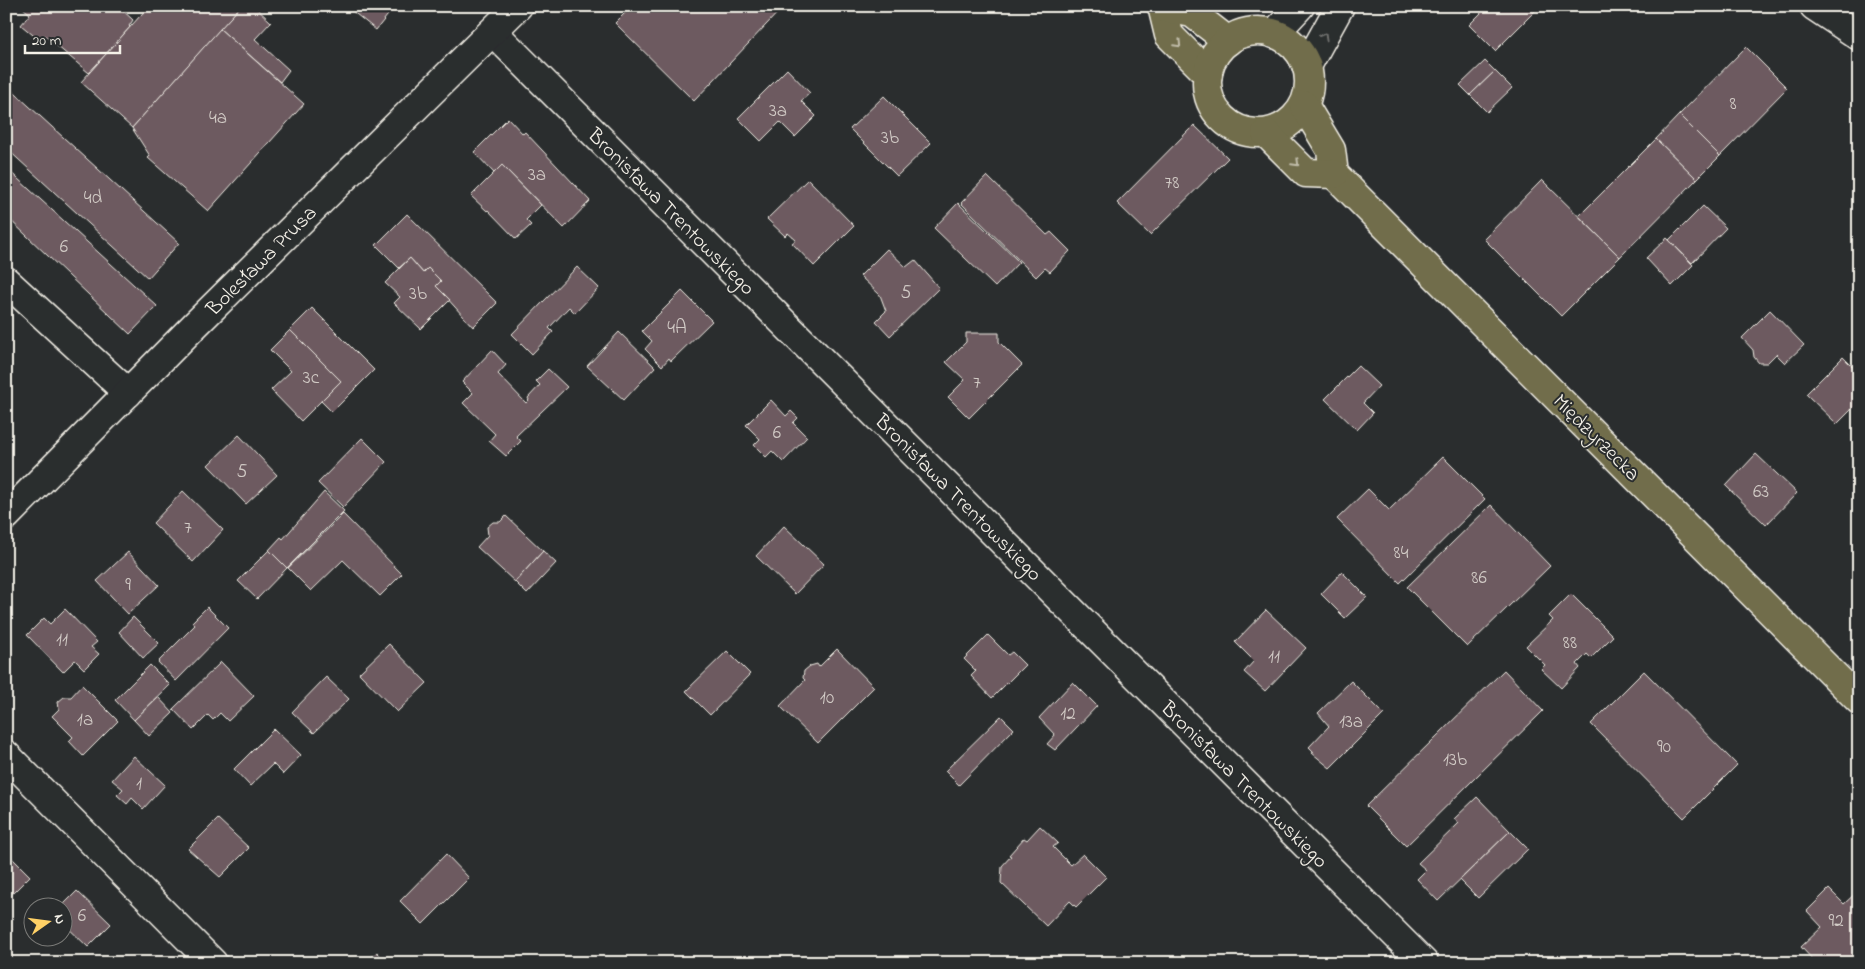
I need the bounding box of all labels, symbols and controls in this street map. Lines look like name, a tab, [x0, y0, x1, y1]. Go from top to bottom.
scale bar	[25, 22, 120, 54]
text: 20 m	[32, 30, 62, 52]
one-way arrow	[1318, 33, 1328, 42]
one-way arrow	[1172, 38, 1181, 47]
house number: 8	[1729, 91, 1737, 118]
house number: 3a	[769, 98, 787, 125]
house number: 4a	[209, 105, 227, 132]
street label: Bronisława Trentowskiego	[578, 121, 761, 305]
house number: 3b	[881, 125, 899, 152]
one-way arrow	[1290, 157, 1299, 166]
house number: 3a	[528, 162, 546, 189]
house number: 78	[1165, 170, 1179, 197]
house number: 4d	[84, 185, 103, 212]
street label: Bolesława Prusa	[200, 199, 325, 324]
house number: 6	[60, 234, 68, 261]
house number: 5	[901, 280, 912, 307]
house number: 3b	[409, 281, 427, 308]
house number: 4A	[667, 315, 687, 342]
house number: 3c	[303, 365, 320, 392]
house number: 7	[973, 370, 981, 397]
street label: Międzyrzecka	[1544, 388, 1646, 490]
street label: Bronisława Trentowskiego	[865, 407, 1048, 591]
house number: 6	[773, 420, 781, 447]
house number: 5	[237, 459, 248, 486]
house number: 63	[1753, 479, 1769, 506]
house number: 7	[184, 515, 192, 542]
house number: 84	[1394, 540, 1409, 567]
house number: 86	[1471, 565, 1487, 592]
house number: 9	[125, 572, 131, 599]
house number: 11	[56, 627, 68, 654]
house number: 88	[1563, 630, 1577, 657]
house number: 11	[1268, 644, 1280, 671]
house number: 10	[820, 685, 834, 712]
street label: Bronisława Trentowskiego	[1151, 694, 1334, 878]
house number: 12	[1060, 701, 1076, 728]
house number: 1a	[77, 707, 93, 734]
house number: 13a	[1339, 709, 1363, 736]
house number: 90	[1657, 734, 1671, 761]
house number: 13b	[1443, 747, 1467, 774]
house number: 1	[136, 771, 142, 798]
north arrow	[22, 896, 72, 946]
house number: 6	[78, 903, 86, 930]
house number: 92	[1828, 908, 1844, 935]
text: N	[48, 912, 70, 926]

